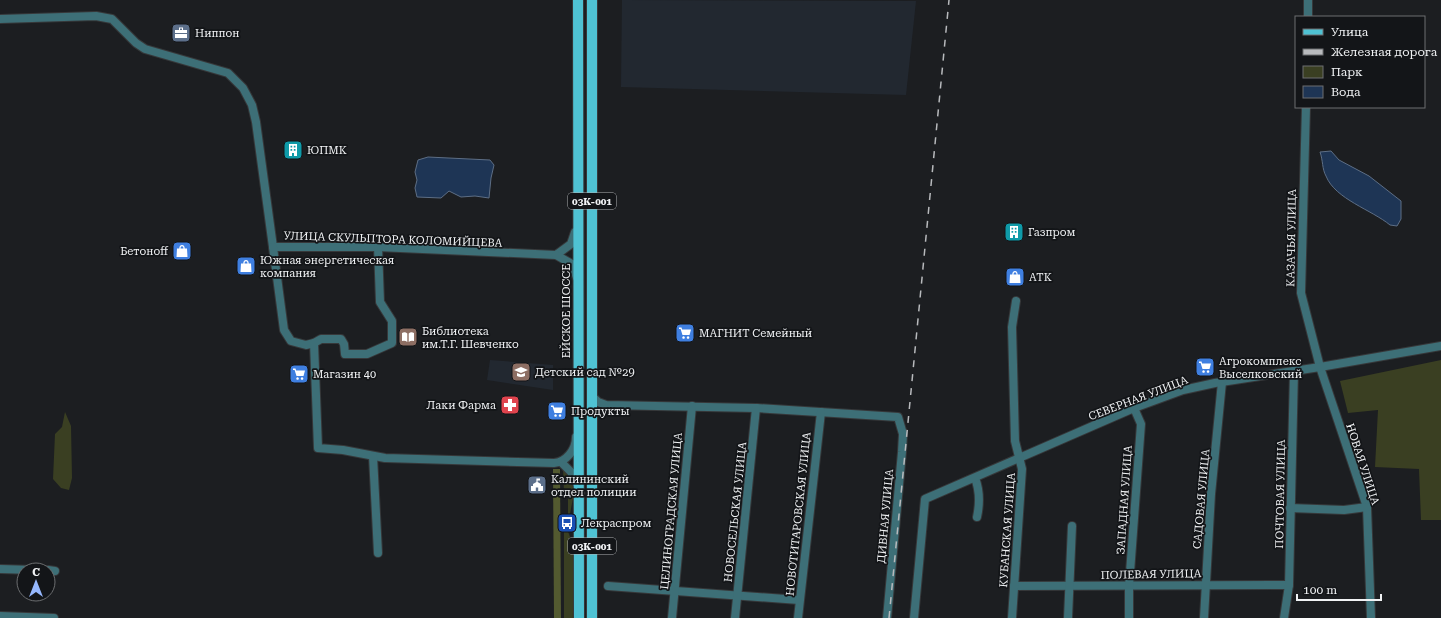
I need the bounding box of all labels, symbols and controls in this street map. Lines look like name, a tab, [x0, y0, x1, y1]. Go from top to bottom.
legend	[1295, 16, 1425, 108]
office icon: Ниппон	[170, 22, 192, 44]
text: Улица	[1331, 25, 1369, 39]
place label: Ниппон	[195, 27, 240, 40]
text: Железная дорога	[1331, 45, 1438, 59]
text: Парк	[1331, 65, 1363, 79]
text: Вода	[1331, 85, 1361, 99]
building icon: ЮПМК	[282, 139, 304, 161]
place label: ЮПМК	[307, 144, 347, 157]
street label: КАЗАЧЬЯ УЛИЦА	[1284, 189, 1299, 287]
road number: 03К-001	[568, 193, 616, 209]
building icon: Газпром	[1003, 221, 1025, 243]
place label: Газпром	[1028, 226, 1075, 239]
street label: УЛИЦА СКУЛЬПТОРА КОЛОМИЙЦЕВА	[283, 228, 503, 250]
shop icon: Бетонoff	[171, 240, 193, 262]
place label: Бетонoff	[120, 245, 169, 258]
place label: Южная энергетическая компания	[260, 254, 394, 280]
shop icon: Южная энергетическая компания	[235, 255, 257, 277]
street label: ЕЙСКОЕ ШОССЕ	[559, 264, 573, 358]
shop icon: АТК	[1004, 266, 1026, 288]
place label: АТК	[1029, 271, 1052, 284]
supermarket icon: МАГНИТ Семейный	[674, 322, 696, 344]
place label: Библиотека им.Т.Г. Шевченко	[422, 325, 519, 351]
library icon: Библиотека им.Т.Г. Шевченко	[397, 326, 419, 348]
place label: МАГНИТ Семейный	[699, 327, 812, 340]
place label: Агрокомплекс Выселковский	[1219, 355, 1302, 381]
supermarket icon: Агрокомплекс Выселковский	[1194, 356, 1216, 378]
school or university icon: Детский сад №29	[510, 361, 532, 383]
supermarket icon: Магазин 40	[288, 363, 310, 385]
place label: Детский сад №29	[535, 366, 635, 379]
place label: Магазин 40	[313, 368, 376, 381]
street label: СЕВЕРНАЯ УЛИЦА	[1087, 373, 1190, 423]
pharmacy icon: Лаки Фарма	[499, 394, 521, 416]
place label: Лаки Фарма	[427, 399, 496, 412]
supermarket icon: Продукты	[546, 400, 568, 422]
place label: Продукты	[571, 405, 629, 418]
street label: НОВАЯ УЛИЦА	[1343, 422, 1382, 507]
street label: НОВОТИТАРОВСКАЯ УЛИЦА	[783, 431, 814, 597]
street label: ЦЕЛИНОГРАДСКАЯ УЛИЦА	[658, 432, 685, 590]
street label: ПОЧТОВАЯ УЛИЦА	[1273, 439, 1288, 549]
street label: НОВОСЕЛЬСКАЯ УЛИЦА	[722, 441, 749, 583]
street label: ЗАПАДНАЯ УЛИЦА	[1114, 445, 1135, 555]
street label: САДОВАЯ УЛИЦА	[1191, 448, 1212, 550]
street label: ДИВНАЯ УЛИЦА	[875, 468, 896, 564]
street label: КУБАНСКАЯ УЛИЦА	[997, 472, 1018, 588]
place label: Калининский отдел полиции	[551, 473, 637, 499]
public building icon: Калининский отдел полиции	[526, 474, 548, 496]
bus stop icon: Лекраспром	[556, 512, 578, 534]
place label: Лекраспром	[581, 517, 651, 530]
road number: 03К-001	[568, 538, 616, 554]
north arrow	[16, 562, 56, 602]
text: С	[32, 566, 40, 579]
street label: ПОЛЕВАЯ УЛИЦА	[1101, 567, 1202, 582]
scale bar	[1297, 576, 1381, 602]
text: 100 m	[1303, 583, 1337, 597]

